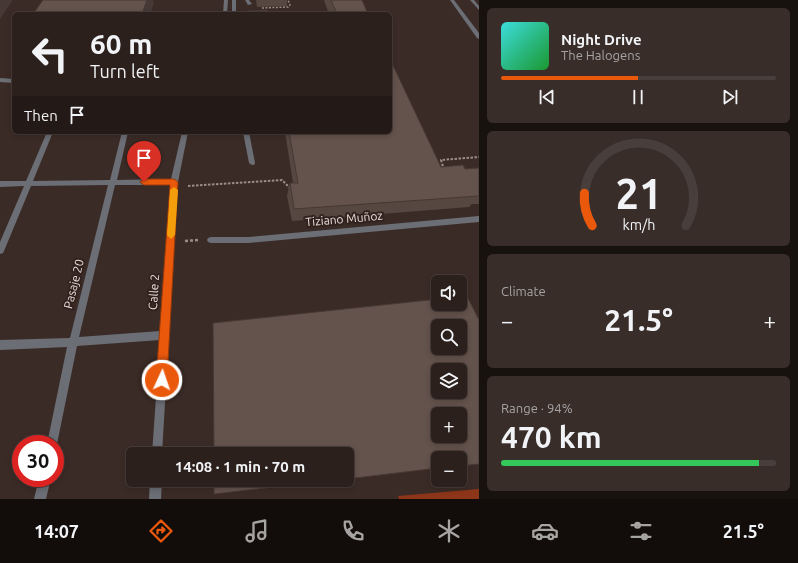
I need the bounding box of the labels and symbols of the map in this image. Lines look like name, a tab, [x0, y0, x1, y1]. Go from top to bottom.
pin	[127, 141, 161, 182]
street label: Tiziano Muñoz	[305, 209, 384, 228]
street label: Pasaje 20	[61, 258, 86, 310]
street label: Calle 2	[146, 274, 161, 310]
position arrow	[141, 359, 183, 401]
speed limit sign: 30	[12, 435, 64, 487]

